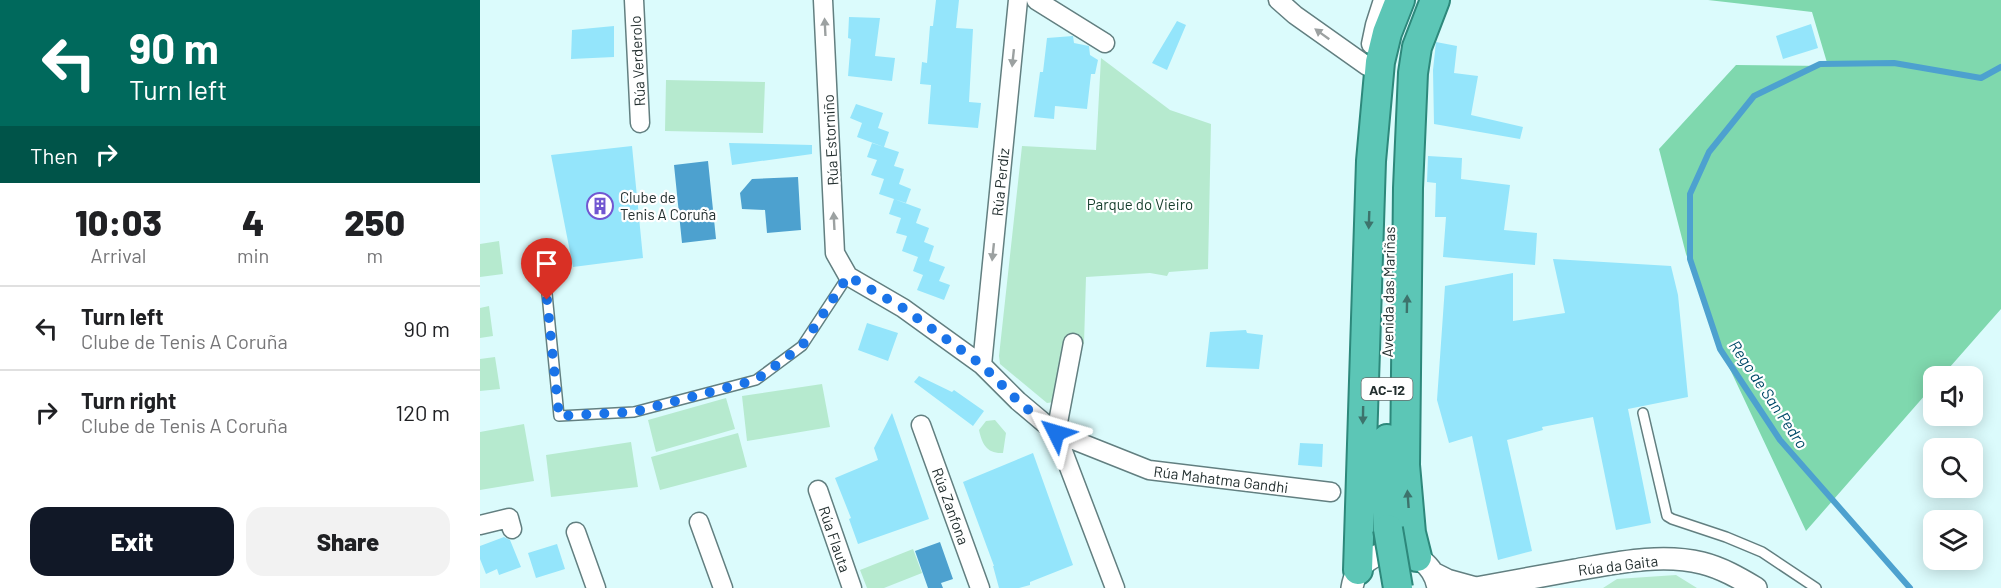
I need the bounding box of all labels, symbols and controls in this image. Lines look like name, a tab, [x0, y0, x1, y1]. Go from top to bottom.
street label: Rúa Verderolo	[626, 15, 648, 107]
one-way arrow	[820, 17, 829, 36]
text: 90 m	[129, 22, 219, 72]
icon: left	[30, 24, 108, 102]
one-way arrow	[1315, 28, 1331, 40]
one-way arrow	[1008, 49, 1018, 68]
text: Turn left	[129, 73, 227, 105]
street label: Rúa Estorniño	[819, 94, 841, 186]
icon: right	[90, 138, 123, 171]
text: Then	[30, 142, 78, 168]
street label: Rúa Perdiz	[987, 147, 1013, 217]
place label: Clube de Tenis A Coruña	[620, 188, 716, 223]
building icon: Clube de Tenis A Coruña	[585, 191, 615, 221]
park label: Parque do Vieiro	[1087, 195, 1193, 213]
text: 10:03	[75, 200, 162, 243]
text: 4	[242, 200, 264, 243]
text: 250	[344, 200, 405, 243]
one-way arrow	[1364, 210, 1373, 229]
one-way arrow	[829, 212, 838, 231]
street label: Avenida das Mariñas	[1378, 226, 1398, 358]
pin	[521, 238, 572, 300]
text: Arrival	[91, 243, 146, 267]
text: min	[237, 243, 269, 267]
text: m	[366, 243, 383, 267]
one-way arrow	[988, 243, 998, 262]
icon: arrive	[530, 247, 563, 280]
one-way arrow	[1402, 295, 1412, 314]
text: Turn left	[81, 303, 164, 329]
icon: left	[30, 312, 63, 345]
text: 90 m	[404, 315, 450, 341]
text: Clube de Tenis A Coruña	[81, 329, 288, 353]
water label: Rego de San Pedro	[1726, 336, 1812, 452]
map controls	[1923, 366, 1983, 570]
button: sound	[1923, 366, 1983, 426]
road number: AC-12	[1362, 378, 1412, 400]
text: Turn right	[81, 387, 176, 413]
icon: right	[30, 396, 63, 429]
text: 120 m	[395, 399, 450, 425]
position arrow	[1024, 401, 1088, 465]
one-way arrow	[1358, 405, 1367, 424]
text: Clube de Tenis A Coruña	[81, 413, 288, 437]
button: search	[1923, 438, 1983, 498]
street label: Rúa Mahatma Gandhi	[1153, 462, 1289, 496]
street label: Rúa Zanfona	[929, 465, 973, 547]
one-way arrow	[1403, 489, 1413, 508]
street label: Rúa Flauta	[815, 504, 855, 574]
button: Exit	[30, 507, 234, 576]
button: Share	[246, 507, 450, 576]
button: layers	[1923, 510, 1983, 570]
street label: Rúa da Gaita	[1577, 551, 1659, 579]

